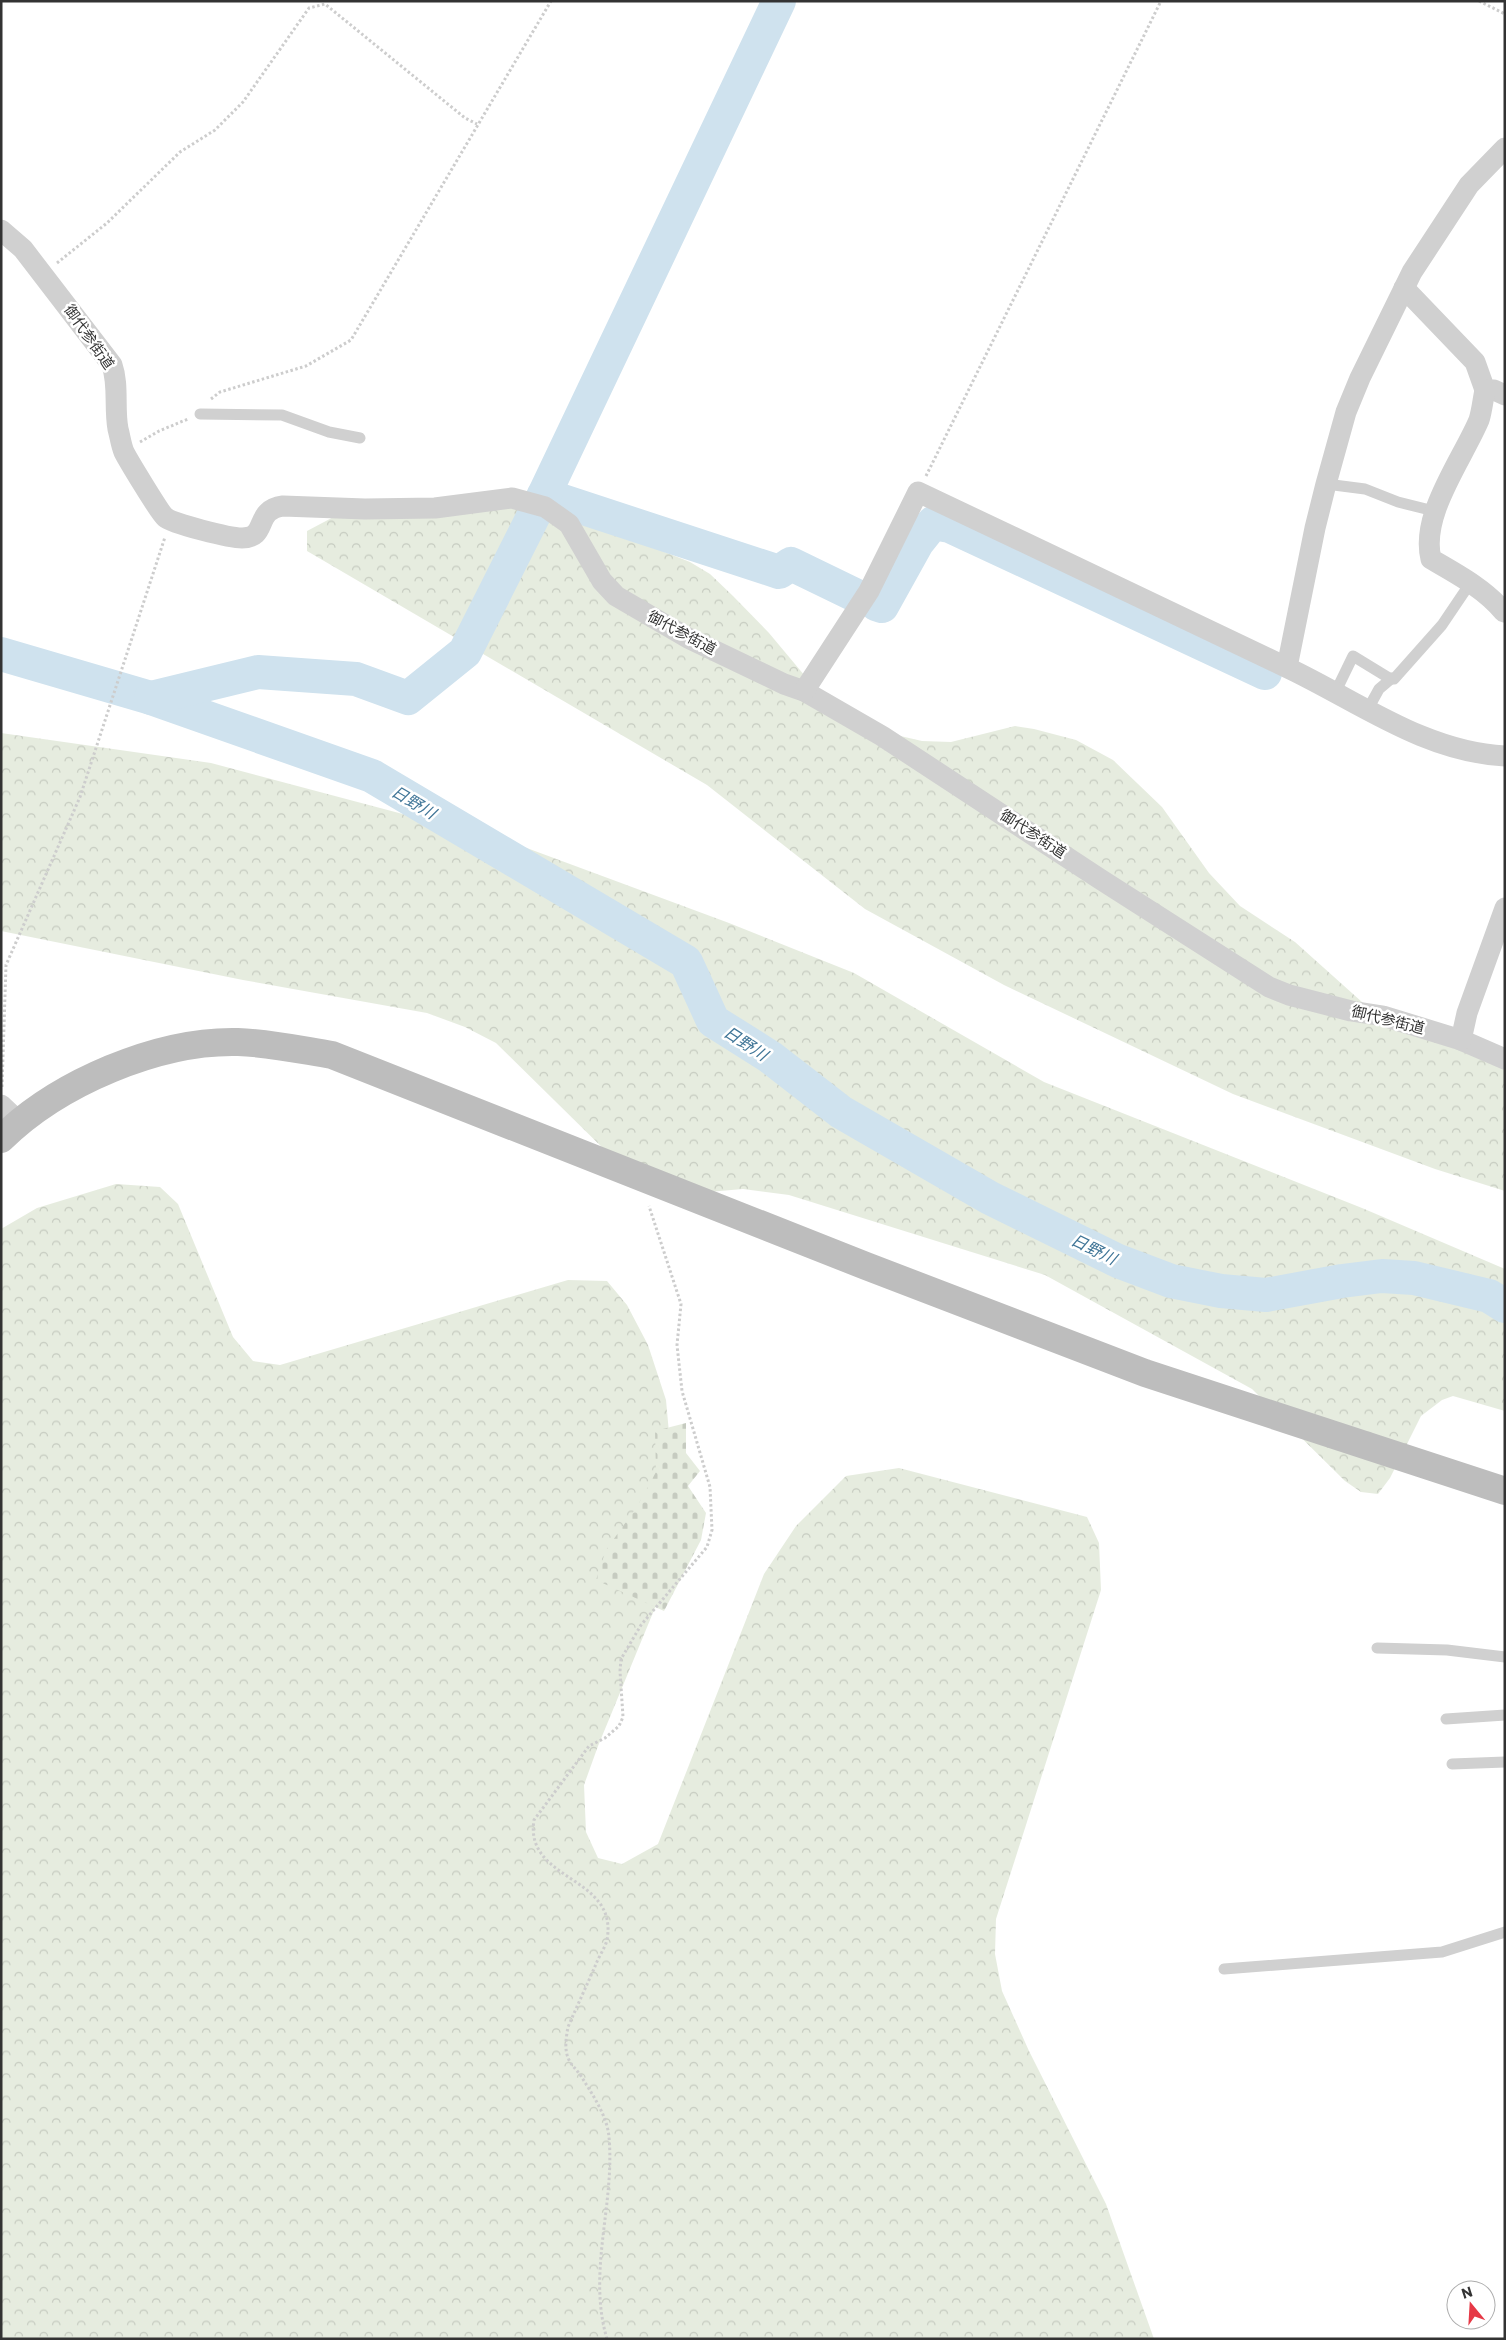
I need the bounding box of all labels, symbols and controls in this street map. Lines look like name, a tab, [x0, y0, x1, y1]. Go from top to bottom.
street label: 御代参街道	[61, 301, 119, 372]
street label: 御代参街道	[645, 607, 720, 658]
water label: 日野川	[389, 781, 441, 823]
street label: 御代参街道	[997, 805, 1070, 861]
street label: 御代参街道	[1350, 1001, 1427, 1037]
water label: 日野川	[721, 1022, 773, 1065]
water label: 日野川	[1068, 1229, 1122, 1268]
north arrow	[1446, 2280, 1496, 2330]
text: N	[1459, 2282, 1474, 2302]

